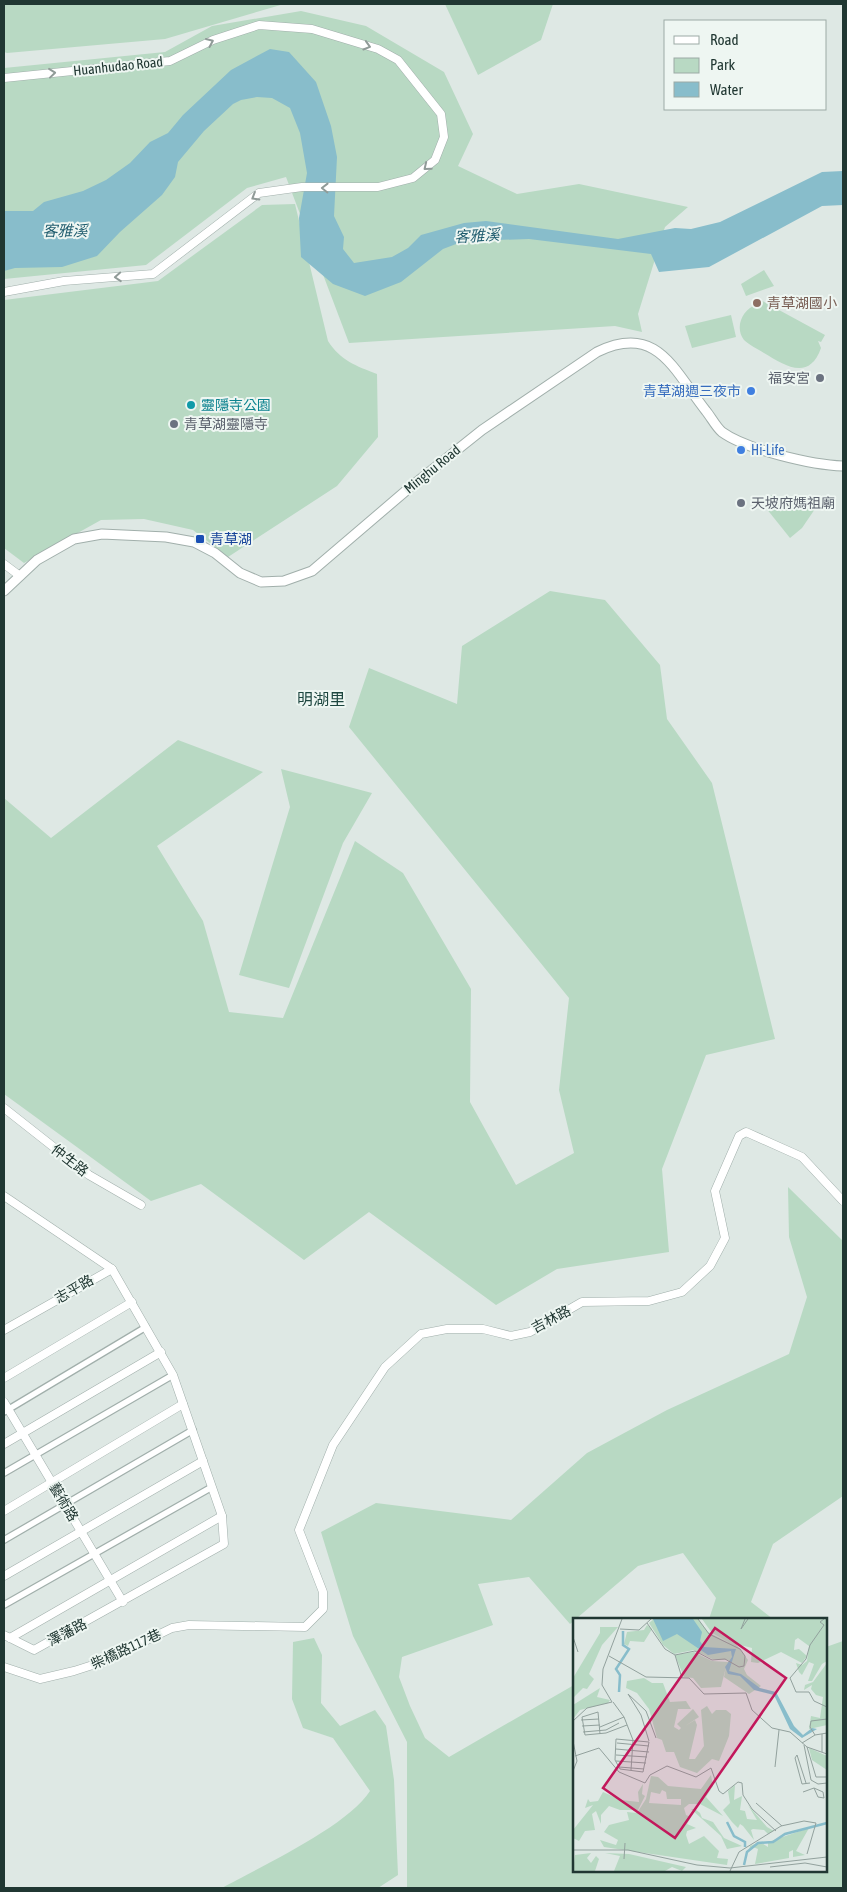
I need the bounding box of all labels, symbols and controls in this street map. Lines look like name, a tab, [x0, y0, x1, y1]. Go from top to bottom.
legend	[664, 20, 827, 110]
text: Road	[710, 31, 739, 48]
one-way arrow	[205, 38, 214, 49]
one-way arrow	[362, 40, 370, 50]
street label: Huanhudao Road	[72, 53, 164, 79]
text: Park	[710, 56, 735, 73]
one-way arrow	[49, 68, 57, 79]
text: Water	[710, 81, 743, 98]
one-way arrow	[424, 162, 433, 170]
one-way arrow	[320, 183, 328, 193]
one-way arrow	[251, 191, 260, 201]
water label: 客雅溪	[42, 222, 89, 239]
water label: 客雅溪	[454, 226, 502, 245]
one-way arrow	[114, 271, 122, 282]
place label: 青草湖國小	[767, 295, 837, 311]
marker: 青草湖國小	[751, 297, 763, 309]
place label: 福安宮	[768, 370, 810, 386]
marker: 福安宮	[814, 372, 826, 384]
place label: 青草湖週三夜市	[643, 383, 741, 399]
marker: 青草湖週三夜市	[745, 385, 757, 397]
place label: 靈隱寺公園	[201, 397, 271, 413]
marker: 靈隱寺公園	[185, 399, 197, 411]
place label: 青草湖靈隱寺	[184, 416, 268, 432]
marker: 青草湖靈隱寺	[168, 418, 180, 430]
street label: Minghu Road	[401, 442, 463, 496]
place label: Hi-Life	[751, 442, 785, 458]
marker: Hi-Life	[735, 444, 747, 456]
place label: 天坡府媽祖廟	[751, 495, 835, 511]
marker: 天坡府媽祖廟	[735, 497, 747, 509]
place label: 青草湖	[210, 531, 252, 547]
marker: 青草湖	[194, 533, 206, 545]
district label: 明湖里	[297, 690, 345, 708]
street label: 仲生路	[49, 1141, 91, 1179]
street label: 志平路	[52, 1272, 96, 1306]
street label: 吉林路	[529, 1302, 573, 1336]
street label: 藝術路	[46, 1480, 82, 1524]
street label: 澤藩路	[45, 1615, 89, 1649]
inset map	[573, 1618, 827, 1872]
street label: 柴橋路117巷	[88, 1626, 164, 1672]

